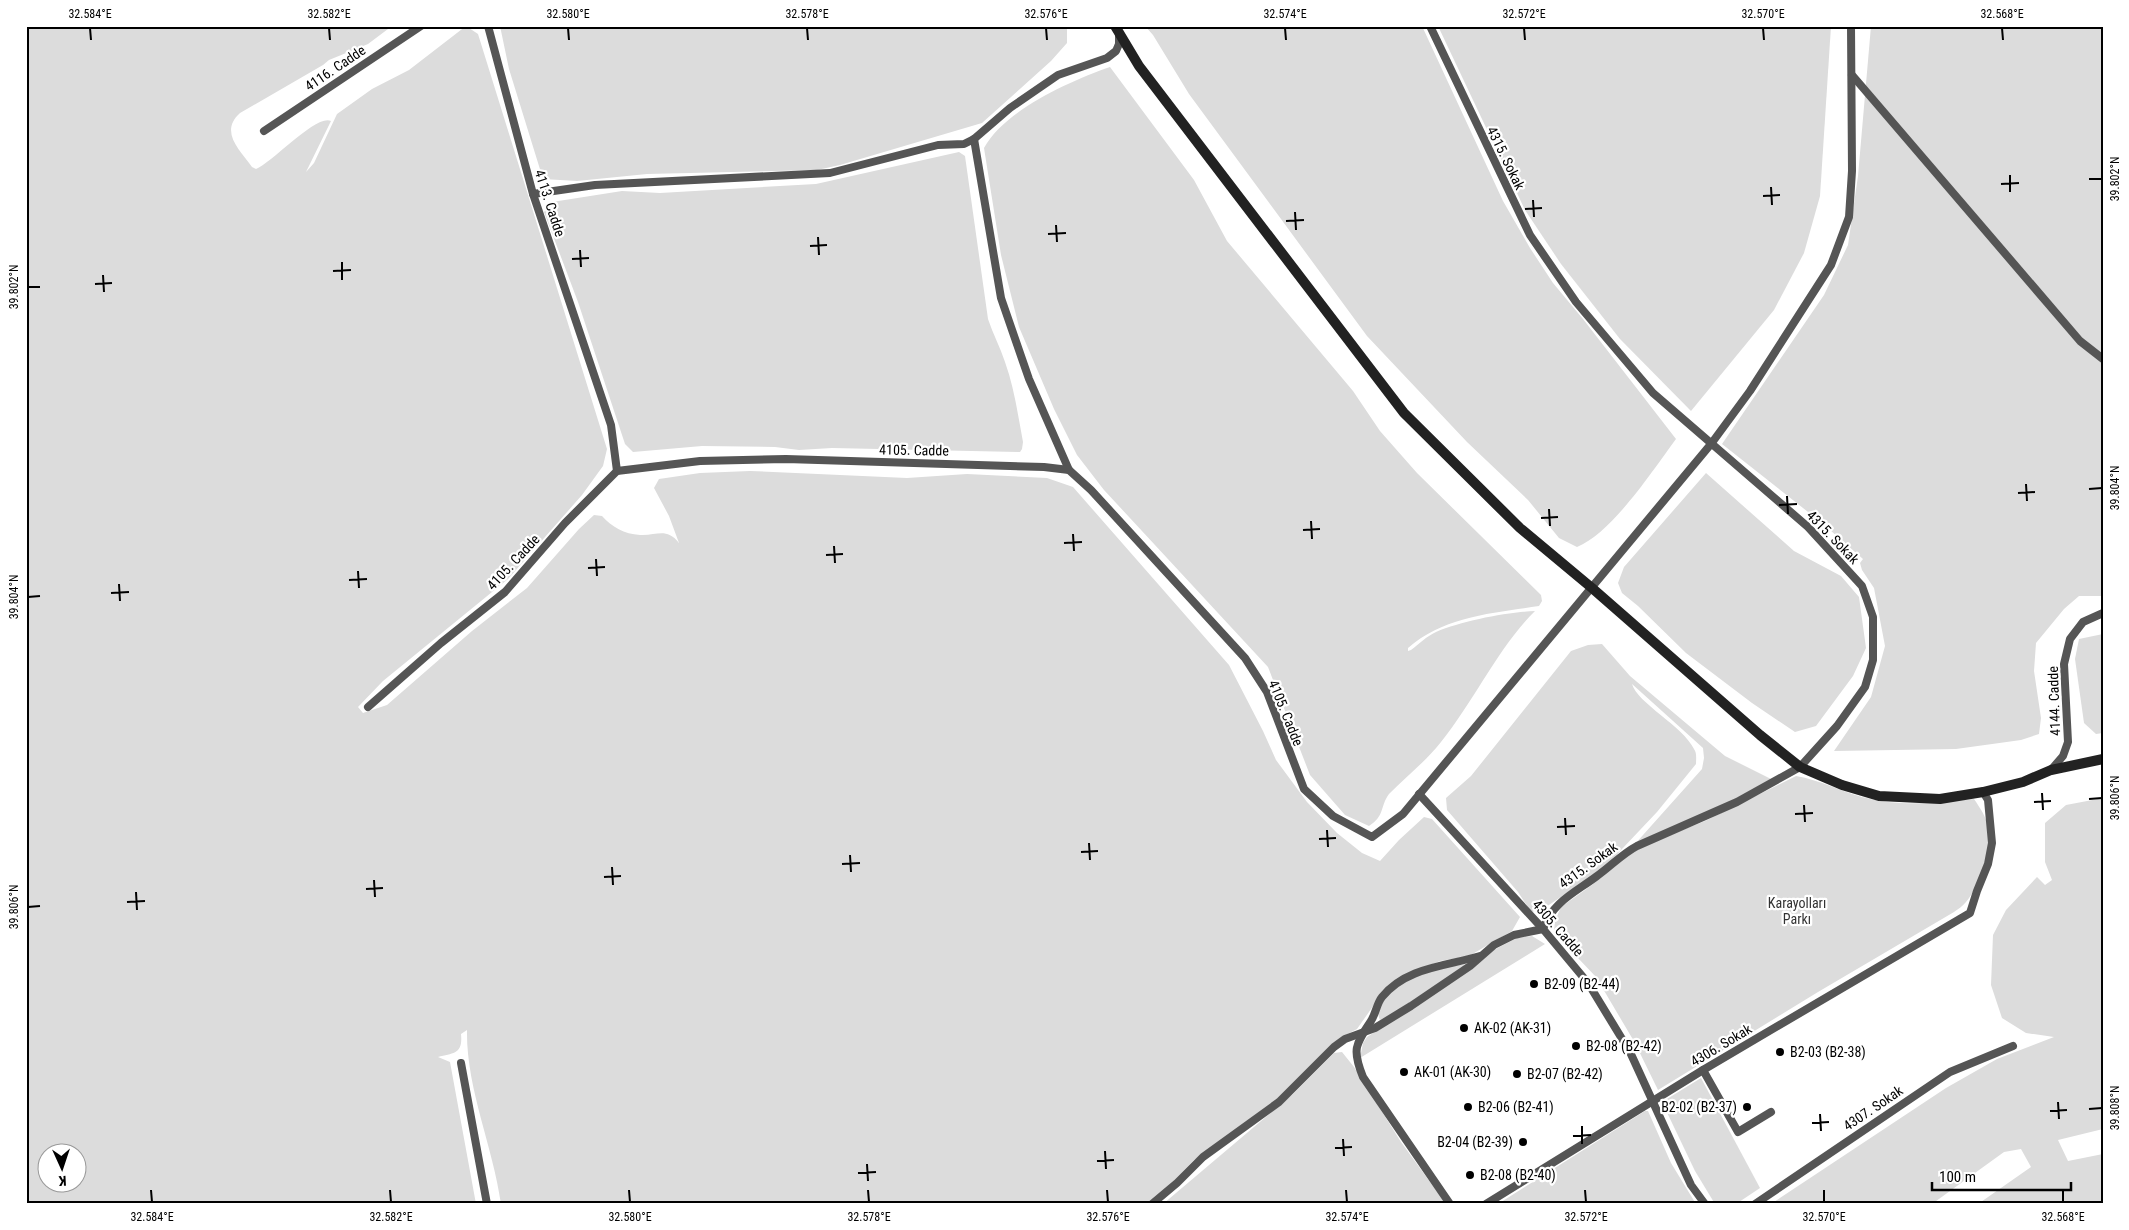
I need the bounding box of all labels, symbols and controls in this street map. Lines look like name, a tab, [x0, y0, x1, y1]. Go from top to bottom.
text: 32.584°E	[68, 7, 112, 21]
text: 32.582°E	[307, 7, 351, 21]
text: 32.580°E	[546, 7, 590, 21]
text: 32.578°E	[785, 7, 829, 21]
text: 32.576°E	[1024, 7, 1068, 21]
text: 32.574°E	[1263, 7, 1307, 21]
text: 32.572°E	[1502, 7, 1546, 21]
text: 32.570°E	[1741, 7, 1785, 21]
text: 32.568°E	[1980, 7, 2024, 21]
street label: 4116. Cadde	[302, 42, 369, 94]
street label: 4315. Sokak	[1484, 124, 1528, 193]
text: 39.802°N	[2108, 157, 2122, 201]
street label: 4113. Cadde	[532, 167, 569, 239]
text: 39.802°N	[7, 265, 21, 309]
street label: 4105. Cadde	[879, 441, 949, 459]
text: 39.804°N	[2108, 466, 2122, 510]
street label: 4315. Sokak	[1804, 507, 1863, 568]
street label: 4105. Cadde	[483, 531, 543, 593]
text: 39.804°N	[7, 575, 21, 619]
street label: 4144. Cadde	[2045, 665, 2063, 736]
street label: 4105. Cadde	[1266, 678, 1307, 749]
text: 39.806°N	[2108, 776, 2122, 820]
street label: 4315. Sokak	[1556, 838, 1621, 892]
text: 39.806°N	[7, 885, 21, 929]
park label: Karayolları Parkı	[1768, 895, 1826, 927]
street label: 4305. Cadde	[1529, 896, 1587, 960]
place label: B2-09 (B2-44)	[1544, 976, 1620, 993]
marker: B2-09 (B2-44)	[1528, 978, 1540, 990]
place label: AK-02 (AK-31)	[1474, 1020, 1551, 1037]
street label: 4306. Sokak	[1688, 1020, 1755, 1069]
marker: AK-02 (AK-31)	[1458, 1022, 1470, 1034]
place label: B2-08 (B2-42)	[1586, 1038, 1662, 1055]
marker: B2-08 (B2-42)	[1570, 1040, 1582, 1052]
place label: B2-03 (B2-38)	[1790, 1044, 1866, 1061]
marker: B2-03 (B2-38)	[1774, 1046, 1786, 1058]
place label: AK-01 (AK-30)	[1414, 1064, 1491, 1081]
marker: AK-01 (AK-30)	[1398, 1066, 1410, 1078]
place label: B2-07 (B2-42)	[1527, 1066, 1603, 1083]
marker: B2-07 (B2-42)	[1511, 1068, 1523, 1080]
street label: 4307. Sokak	[1840, 1082, 1906, 1134]
text: 39.808°N	[2108, 1086, 2122, 1130]
place label: B2-06 (B2-41)	[1478, 1099, 1554, 1116]
place label: B2-02 (B2-37)	[1661, 1099, 1737, 1116]
marker: B2-06 (B2-41)	[1462, 1101, 1474, 1113]
marker: B2-02 (B2-37)	[1741, 1101, 1753, 1113]
place label: B2-04 (B2-39)	[1437, 1134, 1513, 1151]
marker: B2-04 (B2-39)	[1517, 1136, 1529, 1148]
north arrow	[38, 1142, 88, 1192]
scale bar	[1932, 1160, 2070, 1192]
place label: B2-08 (B2-40)	[1480, 1167, 1556, 1184]
text: 100 m	[1939, 1168, 1976, 1186]
marker: B2-08 (B2-40)	[1464, 1169, 1476, 1181]
text: K	[58, 1173, 67, 1189]
text: 32.584°E	[130, 1210, 174, 1224]
text: 32.582°E	[369, 1210, 413, 1224]
text: 32.580°E	[608, 1210, 652, 1224]
text: 32.578°E	[847, 1210, 891, 1224]
text: 32.576°E	[1086, 1210, 1130, 1224]
text: 32.574°E	[1325, 1210, 1369, 1224]
text: 32.572°E	[1564, 1210, 1608, 1224]
text: 32.570°E	[1802, 1210, 1846, 1224]
text: 32.568°E	[2041, 1210, 2085, 1224]

